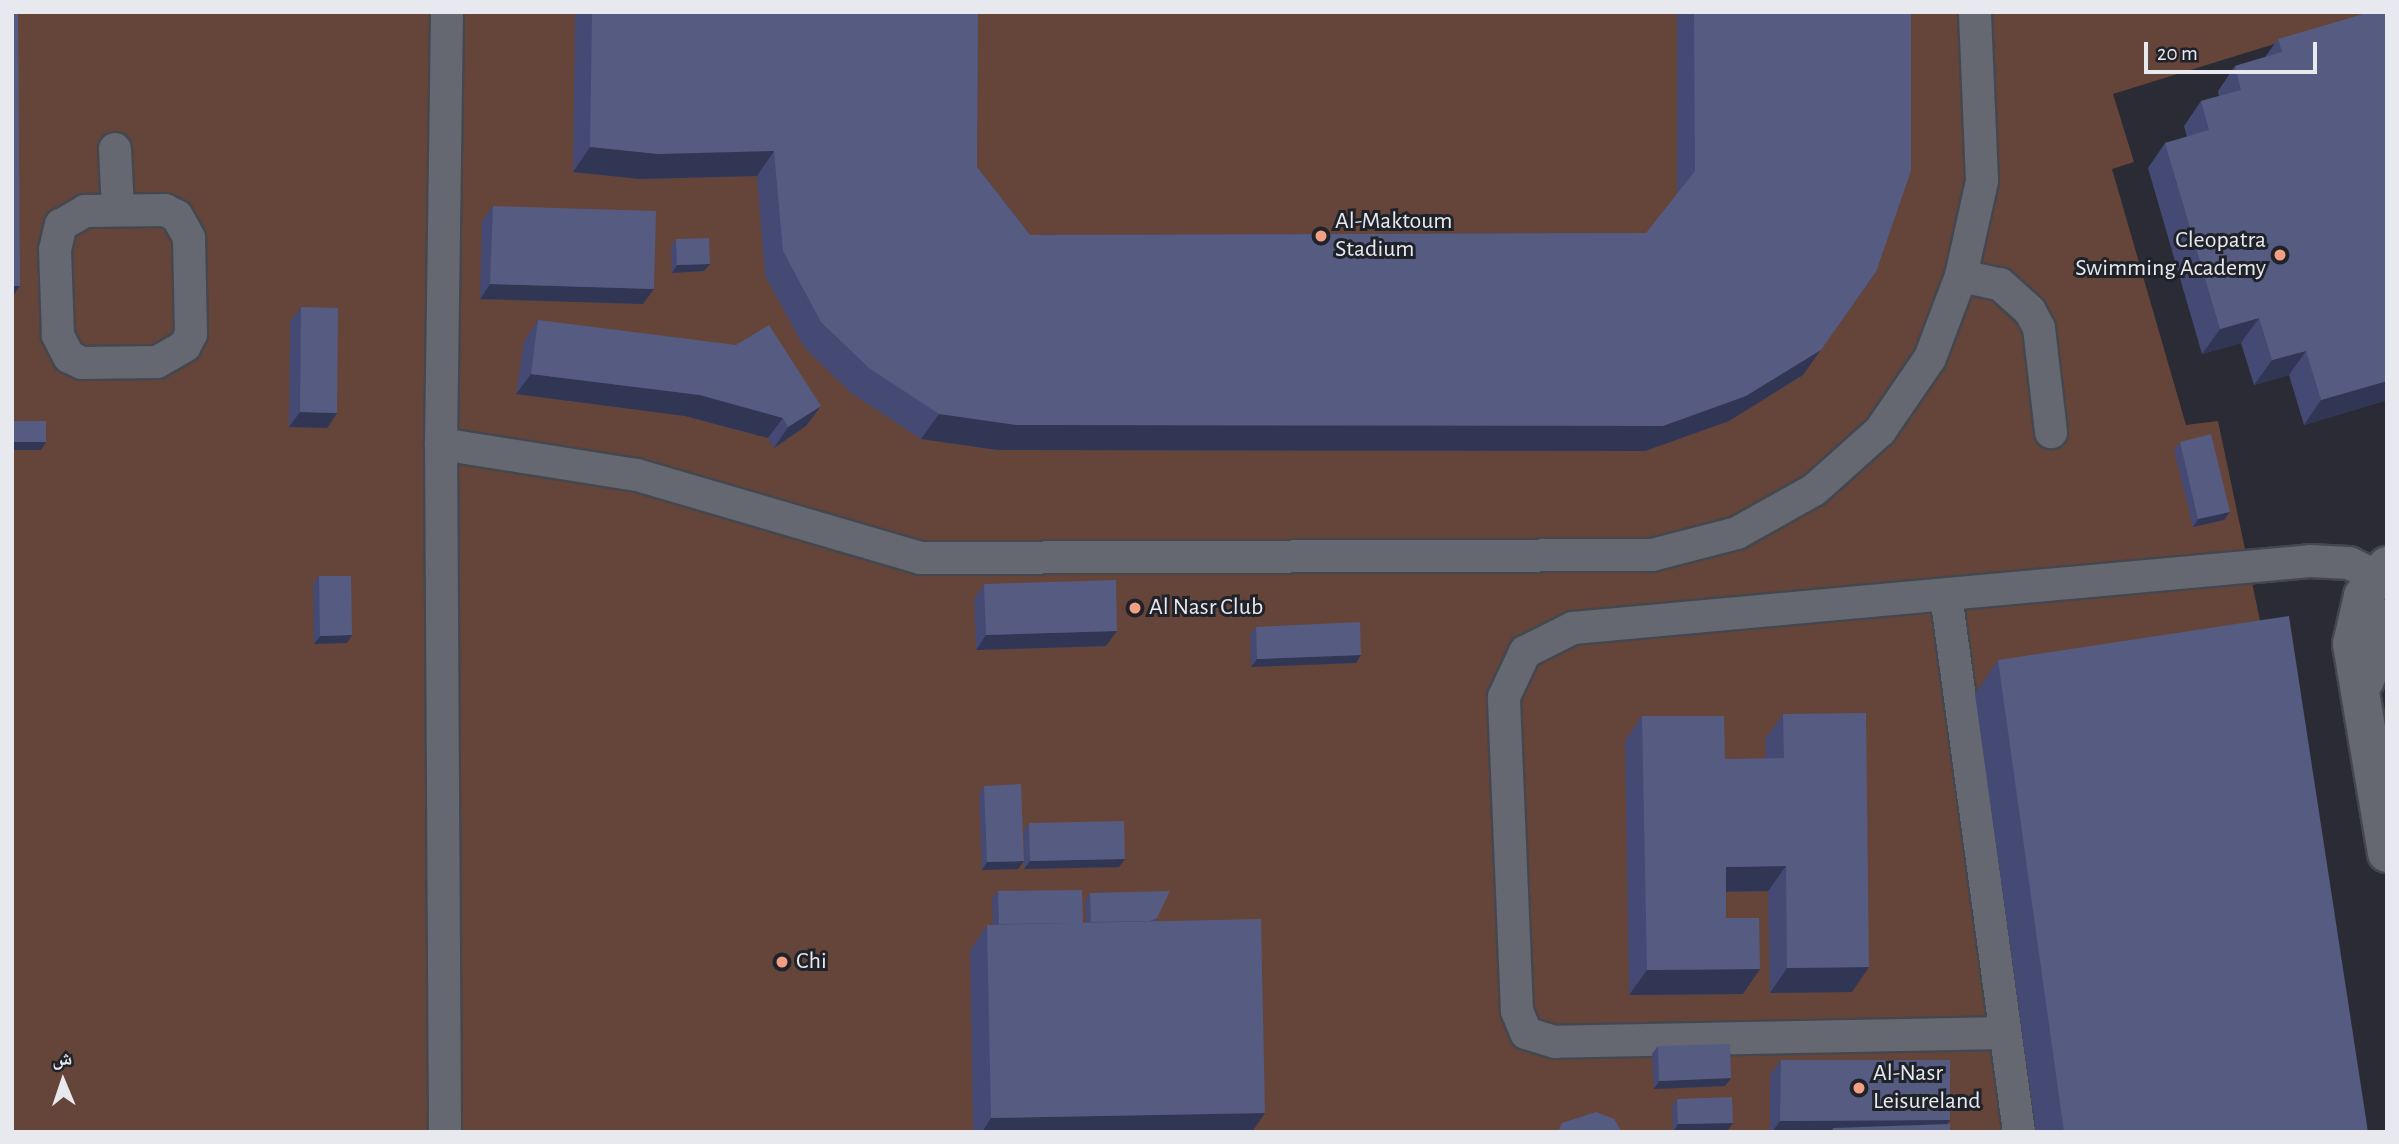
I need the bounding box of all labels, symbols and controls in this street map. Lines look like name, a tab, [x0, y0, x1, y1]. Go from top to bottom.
scale bar	[2147, 28, 2320, 72]
text: 20 m	[2157, 43, 2198, 64]
place label: Al-Maktoum Stadium	[1335, 208, 1452, 264]
place label: Cleopatra Swimming Academy	[2075, 227, 2266, 283]
marker: Al-Maktoum Stadium	[1313, 228, 1329, 244]
marker: Cleopatra Swimming Academy	[2272, 247, 2288, 263]
place label: Al Nasr Club	[1149, 594, 1263, 622]
marker: Al Nasr Club	[1127, 600, 1143, 616]
place label: Chi	[796, 948, 827, 976]
marker: Chi	[774, 954, 790, 970]
north arrow	[28, 1046, 98, 1116]
text: ش	[52, 1050, 73, 1069]
place label: Al-Nasr Leisureland	[1873, 1060, 1981, 1116]
marker: Al-Nasr Leisureland	[1851, 1080, 1867, 1096]

